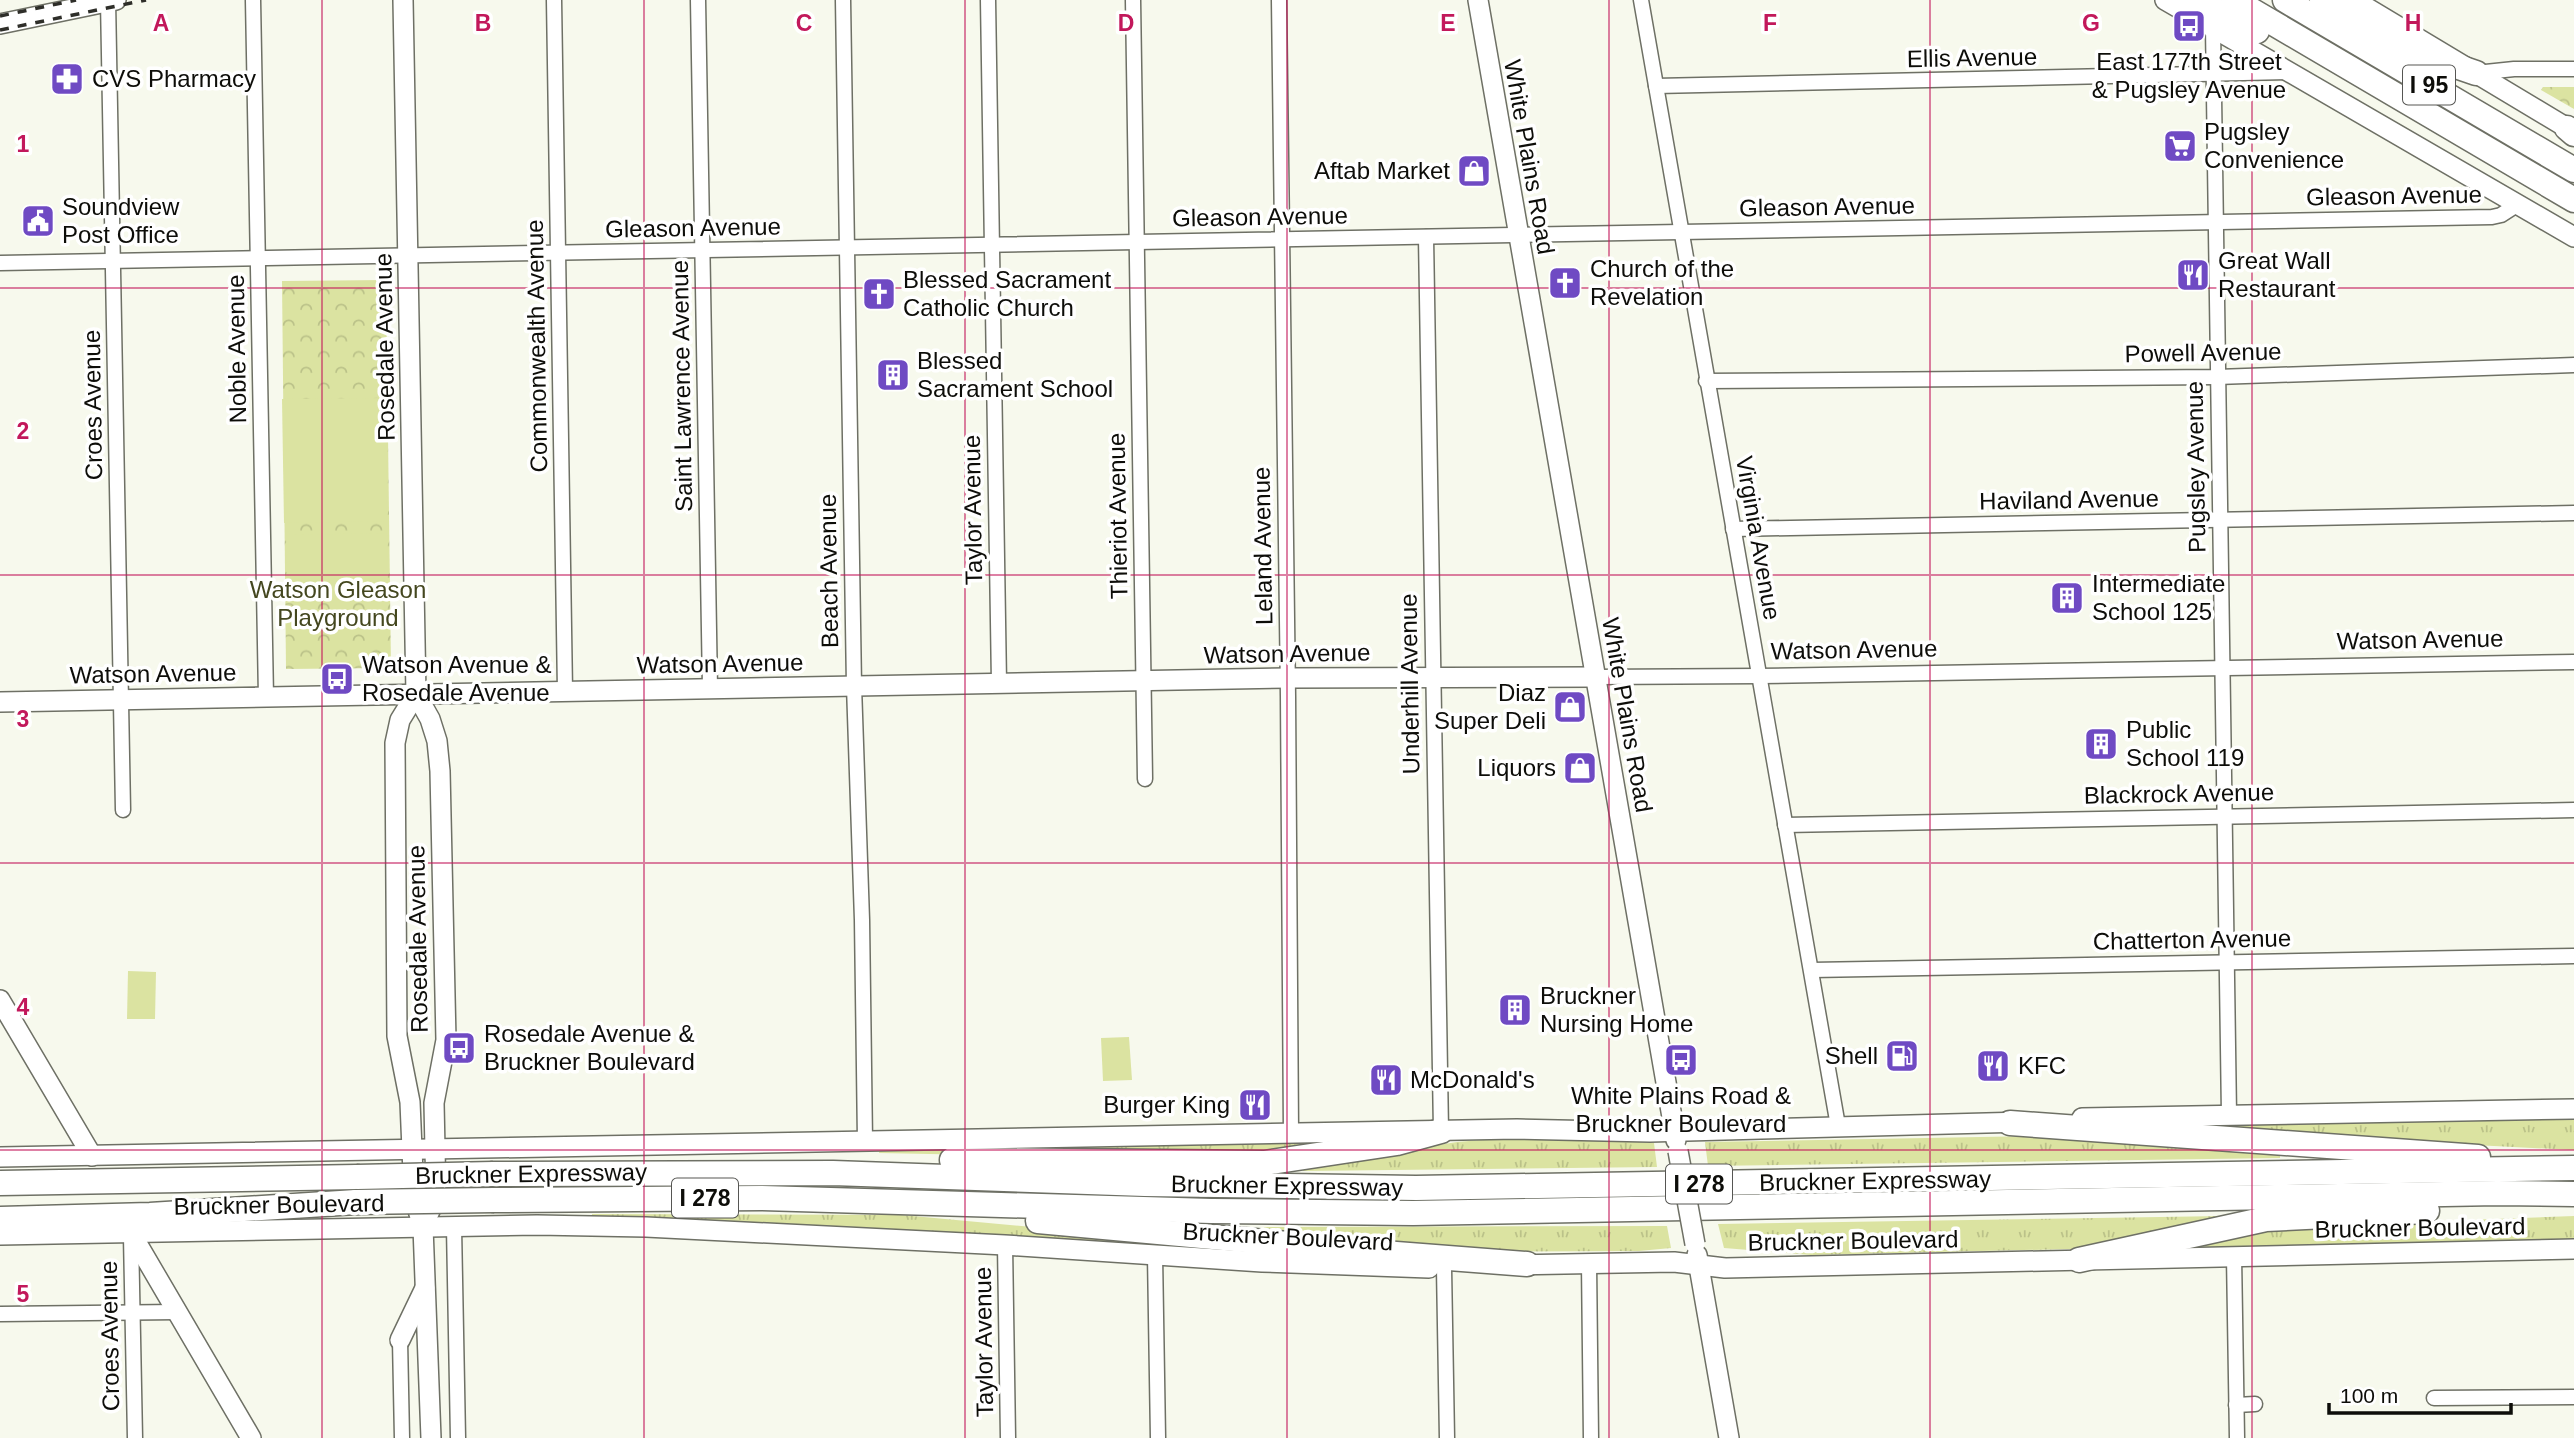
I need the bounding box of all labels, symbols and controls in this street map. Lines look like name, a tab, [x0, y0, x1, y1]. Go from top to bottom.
bus stop icon: East 177th Street & Pugsley Avenue	[2170, 7, 2208, 45]
text: A	[153, 10, 169, 36]
text: B	[475, 10, 491, 36]
text: C	[796, 10, 812, 36]
text: D	[1118, 10, 1134, 36]
text: E	[1440, 10, 1456, 36]
text: F	[1763, 10, 1777, 36]
text: G	[2082, 10, 2100, 36]
text: H	[2405, 10, 2421, 36]
street label: Ellis Avenue	[1907, 43, 2037, 72]
place label: East 177th Street & Pugsley Avenue	[2092, 48, 2286, 103]
street label: White Plains Road	[1499, 57, 1560, 256]
pharmacy icon: CVS Pharmacy	[48, 60, 86, 98]
place label: CVS Pharmacy	[92, 65, 256, 92]
road number: I 95	[2403, 66, 2455, 104]
place label: Pugsley Convenience	[2204, 118, 2344, 173]
supermarket icon: Pugsley Convenience	[2161, 127, 2199, 165]
text: 1	[17, 131, 30, 157]
shop icon: Aftab Market	[1455, 152, 1493, 190]
place label: Aftab Market	[1314, 157, 1450, 184]
street label: Gleason Avenue	[2306, 180, 2482, 211]
street label: Gleason Avenue	[1739, 191, 1915, 222]
place label: Soundview Post Office	[62, 193, 180, 248]
street label: Gleason Avenue	[1172, 201, 1348, 232]
public building icon: Soundview Post Office	[19, 202, 57, 240]
street label: Gleason Avenue	[605, 212, 781, 243]
street label: Commonwealth Avenue	[521, 219, 552, 473]
place label: Great Wall Restaurant	[2218, 247, 2336, 302]
street label: Rosedale Avenue	[369, 253, 400, 441]
place label: Church of the Revelation	[1590, 255, 1734, 310]
restaurant icon: Great Wall Restaurant	[2174, 256, 2212, 294]
street label: Saint Lawrence Avenue	[666, 260, 697, 512]
church icon: Church of the Revelation	[1546, 264, 1584, 302]
place label: Blessed Sacrament Catholic Church	[903, 266, 1111, 321]
street label: Noble Avenue	[222, 274, 251, 424]
church icon: Blessed Sacrament Catholic Church	[860, 275, 898, 313]
street label: Croes Avenue	[78, 330, 107, 480]
street label: Powell Avenue	[2124, 338, 2282, 367]
place label: Blessed Sacrament School	[917, 347, 1113, 402]
building icon: Blessed Sacrament School	[874, 356, 912, 394]
street label: Pugsley Avenue	[2181, 381, 2210, 553]
text: 2	[17, 418, 29, 444]
street label: Thieriot Avenue	[1103, 433, 1132, 599]
street label: Taylor Avenue	[958, 435, 987, 585]
street label: Virginia Avenue	[1731, 454, 1786, 622]
street label: Leland Avenue	[1248, 467, 1277, 625]
street label: Haviland Avenue	[1979, 484, 2159, 515]
street label: Beach Avenue	[814, 494, 843, 648]
place label: Intermediate School 125	[2092, 570, 2225, 625]
park label: Watson Gleason Playground	[250, 576, 426, 631]
building icon: Intermediate School 125	[2048, 579, 2086, 617]
street label: Underhill Avenue	[1394, 593, 1425, 775]
street label: White Plains Road	[1597, 615, 1658, 814]
street label: Watson Avenue	[2336, 625, 2504, 654]
street label: Watson Avenue	[1770, 635, 1938, 664]
street label: Watson Avenue	[1203, 639, 1371, 668]
street label: Watson Avenue	[636, 649, 804, 678]
place label: Watson Avenue & Rosedale Avenue	[362, 651, 551, 706]
street label: Watson Avenue	[69, 659, 237, 688]
bus stop icon: Watson Avenue & Rosedale Avenue	[318, 660, 356, 698]
place label: Diaz Super Deli	[1434, 679, 1546, 734]
shop icon: Diaz Super Deli	[1551, 688, 1589, 726]
text: 3	[17, 706, 29, 732]
place label: Public School 119	[2126, 716, 2244, 771]
building icon: Public School 119	[2082, 725, 2120, 763]
shop icon: Liquors	[1561, 749, 1599, 787]
place label: Liquors	[1477, 754, 1556, 781]
street label: Blackrock Avenue	[2084, 778, 2274, 809]
street label: Rosedale Avenue	[402, 845, 433, 1033]
street label: Chatterton Avenue	[2093, 924, 2291, 955]
place label: Bruckner Nursing Home	[1540, 982, 1693, 1037]
building icon: Bruckner Nursing Home	[1496, 991, 1534, 1029]
text: 4	[17, 994, 30, 1020]
place label: Rosedale Avenue & Bruckner Boulevard	[484, 1020, 695, 1075]
bus stop icon: Rosedale Avenue & Bruckner Boulevard	[440, 1029, 478, 1067]
fuel station icon: Shell	[1883, 1037, 1921, 1075]
bus stop icon: White Plains Road & Bruckner Boulevard	[1662, 1041, 1700, 1079]
place label: Shell	[1825, 1042, 1878, 1069]
restaurant icon: KFC	[1974, 1047, 2012, 1085]
place label: KFC	[2018, 1052, 2066, 1079]
restaurant icon: McDonald's	[1367, 1061, 1405, 1099]
place label: McDonald's	[1410, 1066, 1535, 1093]
place label: White Plains Road & Bruckner Boulevard	[1571, 1082, 1791, 1137]
restaurant icon: Burger King	[1236, 1086, 1274, 1124]
place label: Burger King	[1103, 1091, 1230, 1118]
street label: Bruckner Expressway	[415, 1158, 647, 1189]
road number: I 278	[1666, 1164, 1732, 1204]
street label: Bruckner Expressway	[1759, 1165, 1991, 1196]
street label: Bruckner Expressway	[1171, 1170, 1403, 1201]
road number: I 278	[672, 1178, 738, 1218]
street label: Bruckner Boulevard	[173, 1189, 385, 1220]
street label: Bruckner Boulevard	[2314, 1212, 2526, 1243]
street label: Bruckner Boulevard	[1182, 1218, 1394, 1255]
street label: Bruckner Boulevard	[1747, 1225, 1959, 1256]
street label: Croes Avenue	[95, 1261, 124, 1411]
street label: Taylor Avenue	[969, 1267, 998, 1417]
text: 5	[17, 1281, 30, 1307]
scale bar	[2329, 1372, 2511, 1416]
text: 100 m	[2340, 1384, 2398, 1407]

